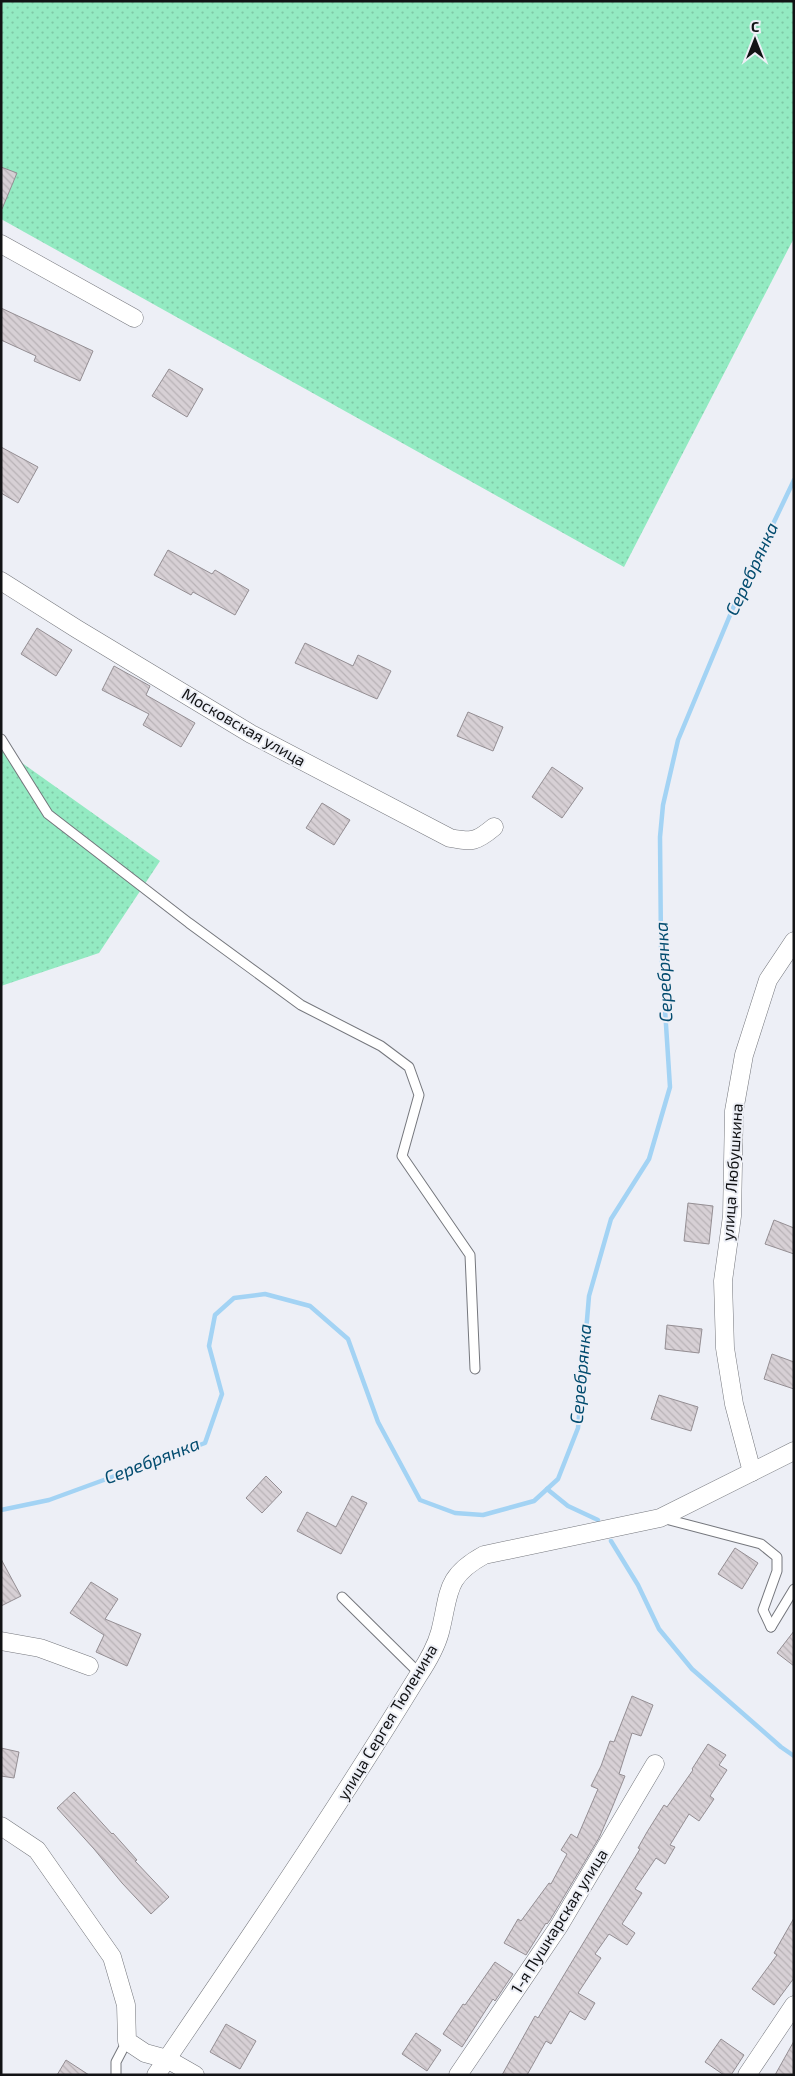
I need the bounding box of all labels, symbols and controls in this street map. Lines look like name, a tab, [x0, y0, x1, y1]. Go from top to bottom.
north arrow	[730, 15, 780, 65]
text: С	[751, 18, 759, 35]
water label: Серебрянка	[720, 518, 782, 619]
street label: Московская улица	[178, 683, 310, 771]
water label: Серебрянка	[649, 921, 677, 1023]
street label: улица Любушкина	[717, 1102, 747, 1242]
water label: Серебрянка	[565, 1323, 595, 1425]
water label: Серебрянка	[101, 1432, 203, 1488]
street label: улица Сергея Тюленина	[332, 1640, 442, 1804]
street label: 1-я Пушкарская улица	[506, 1845, 612, 1997]

